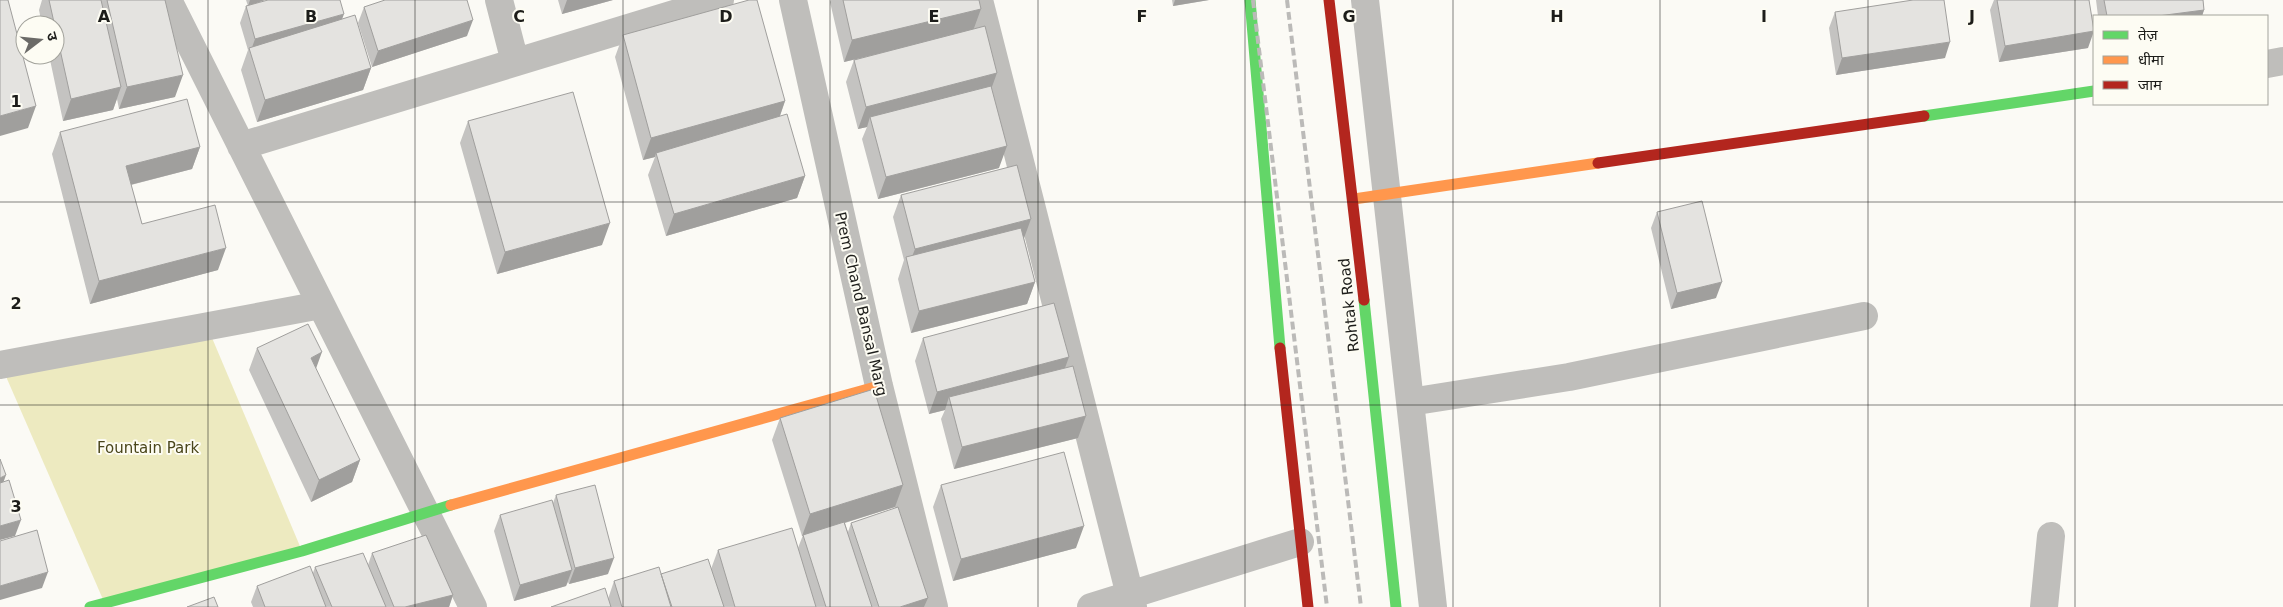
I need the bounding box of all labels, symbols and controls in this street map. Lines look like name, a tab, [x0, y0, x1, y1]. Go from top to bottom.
text: A	[98, 7, 111, 26]
text: B	[305, 7, 317, 26]
text: C	[513, 7, 525, 26]
text: D	[719, 7, 733, 26]
text: E	[929, 7, 939, 26]
text: F	[1137, 7, 1147, 26]
text: G	[1342, 7, 1356, 26]
text: H	[1550, 7, 1564, 26]
text: I	[1761, 7, 1767, 26]
text: J	[1968, 7, 1975, 26]
north arrow	[15, 15, 65, 65]
legend	[2093, 15, 2268, 105]
text: तेज़	[2138, 26, 2159, 44]
text: उ	[44, 30, 62, 43]
text: धीमा	[2138, 51, 2165, 69]
text: जाम	[2138, 76, 2163, 94]
text: 1	[10, 92, 22, 111]
street label: Prem Chand Bansal Marg	[831, 210, 891, 398]
street label: Rohtak Road	[1335, 257, 1363, 353]
text: 2	[10, 294, 22, 313]
park label: Fountain Park	[97, 439, 199, 457]
text: 3	[10, 497, 22, 516]

